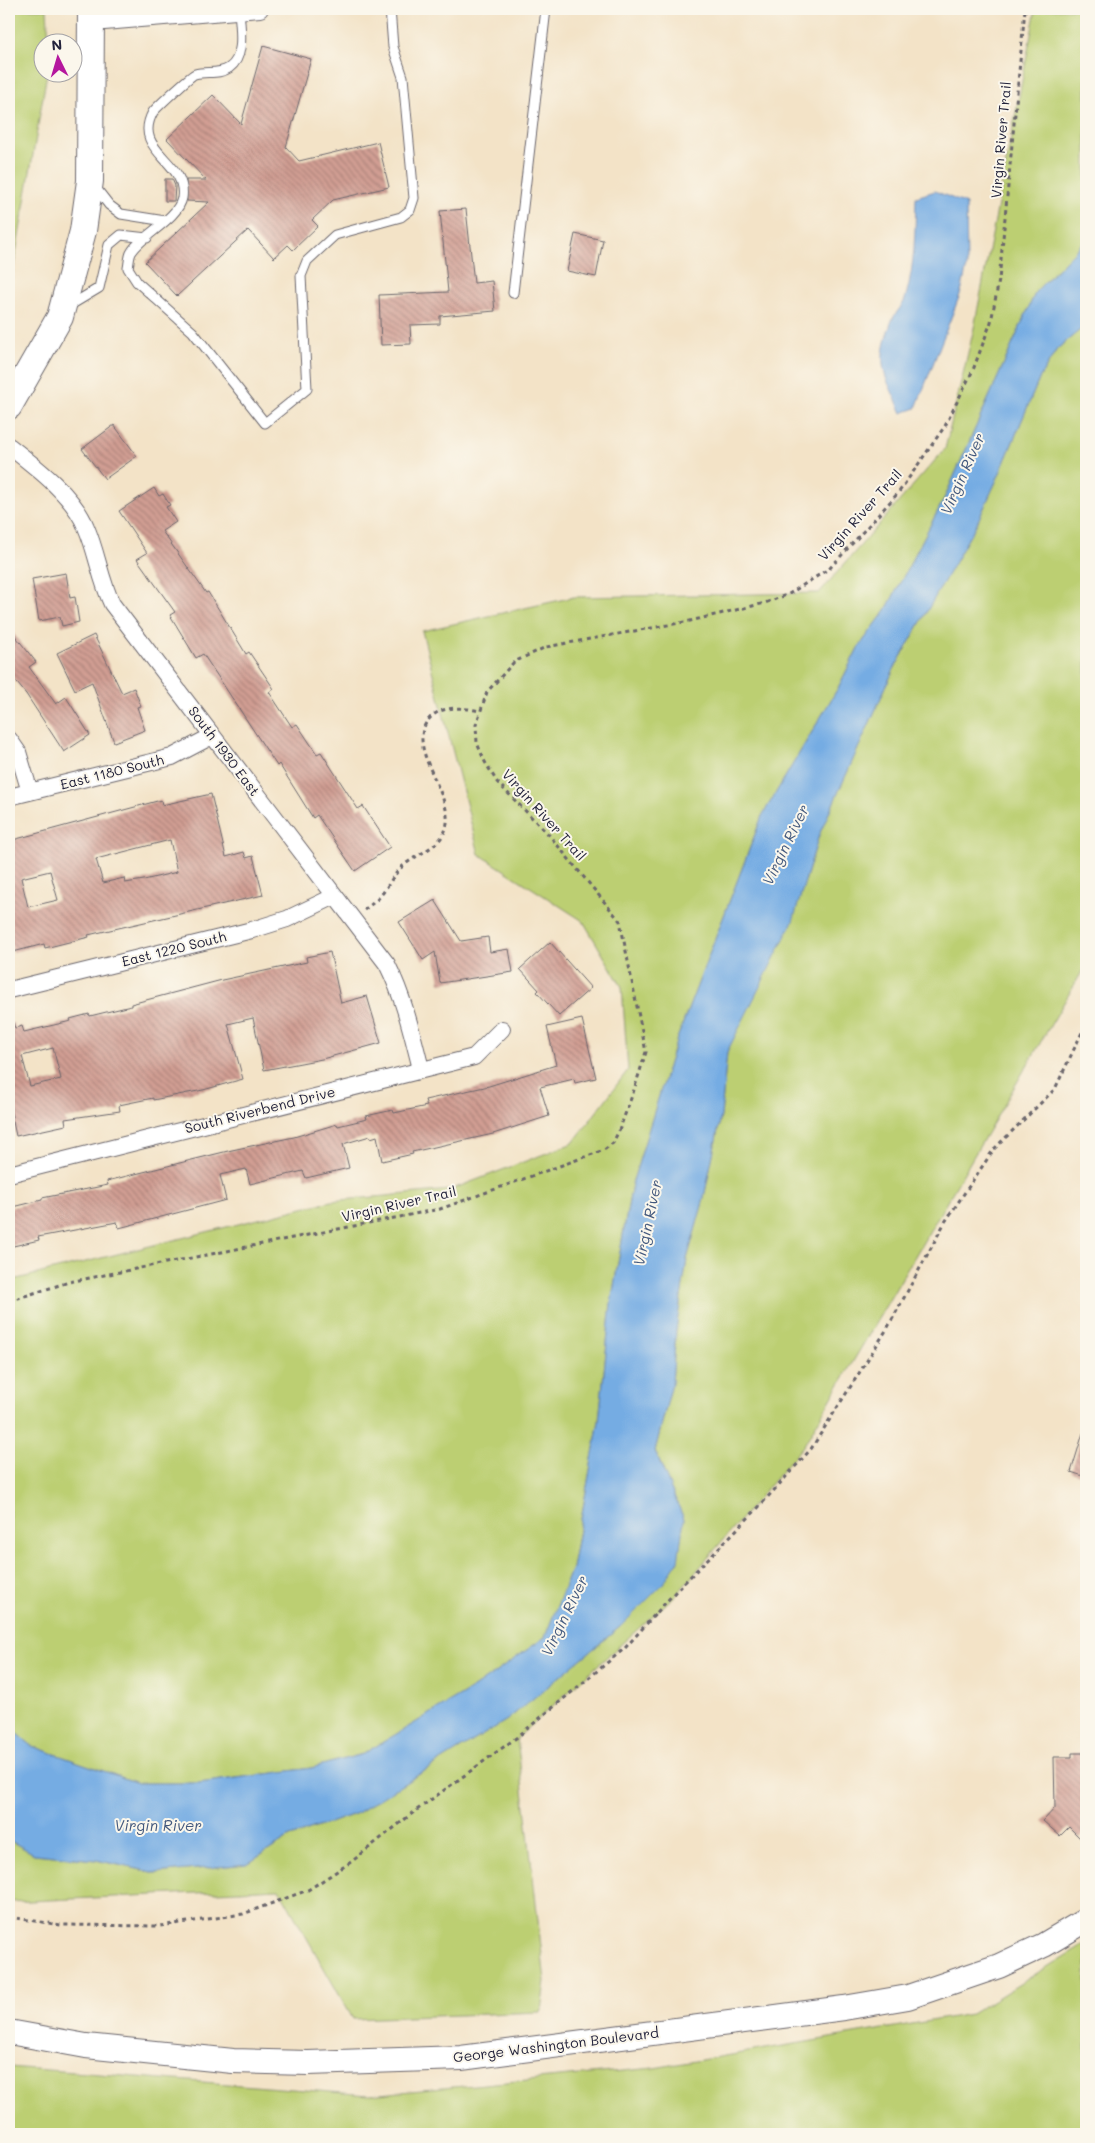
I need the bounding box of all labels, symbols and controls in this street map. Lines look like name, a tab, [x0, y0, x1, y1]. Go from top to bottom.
north arrow	[32, 32, 82, 82]
text: N	[51, 35, 63, 54]
street label: Virgin River Trail	[986, 81, 1015, 199]
water label: Virgin River	[935, 429, 989, 518]
street label: Virgin River Trail	[813, 465, 906, 565]
street label: South 1930 East	[184, 702, 264, 800]
street label: East 1180 South	[58, 749, 166, 794]
street label: Virgin River Trail	[498, 765, 591, 865]
water label: Virgin River	[757, 800, 813, 888]
street label: East 1220 South	[120, 926, 228, 971]
street label: South Riverbend Drive	[183, 1082, 337, 1137]
water label: Virgin River	[628, 1177, 666, 1268]
street label: Virgin River Trail	[340, 1181, 458, 1226]
water label: Virgin River	[536, 1571, 592, 1659]
water label: Virgin River	[114, 1815, 202, 1835]
street label: George Washington Boulevard	[452, 2022, 660, 2067]

